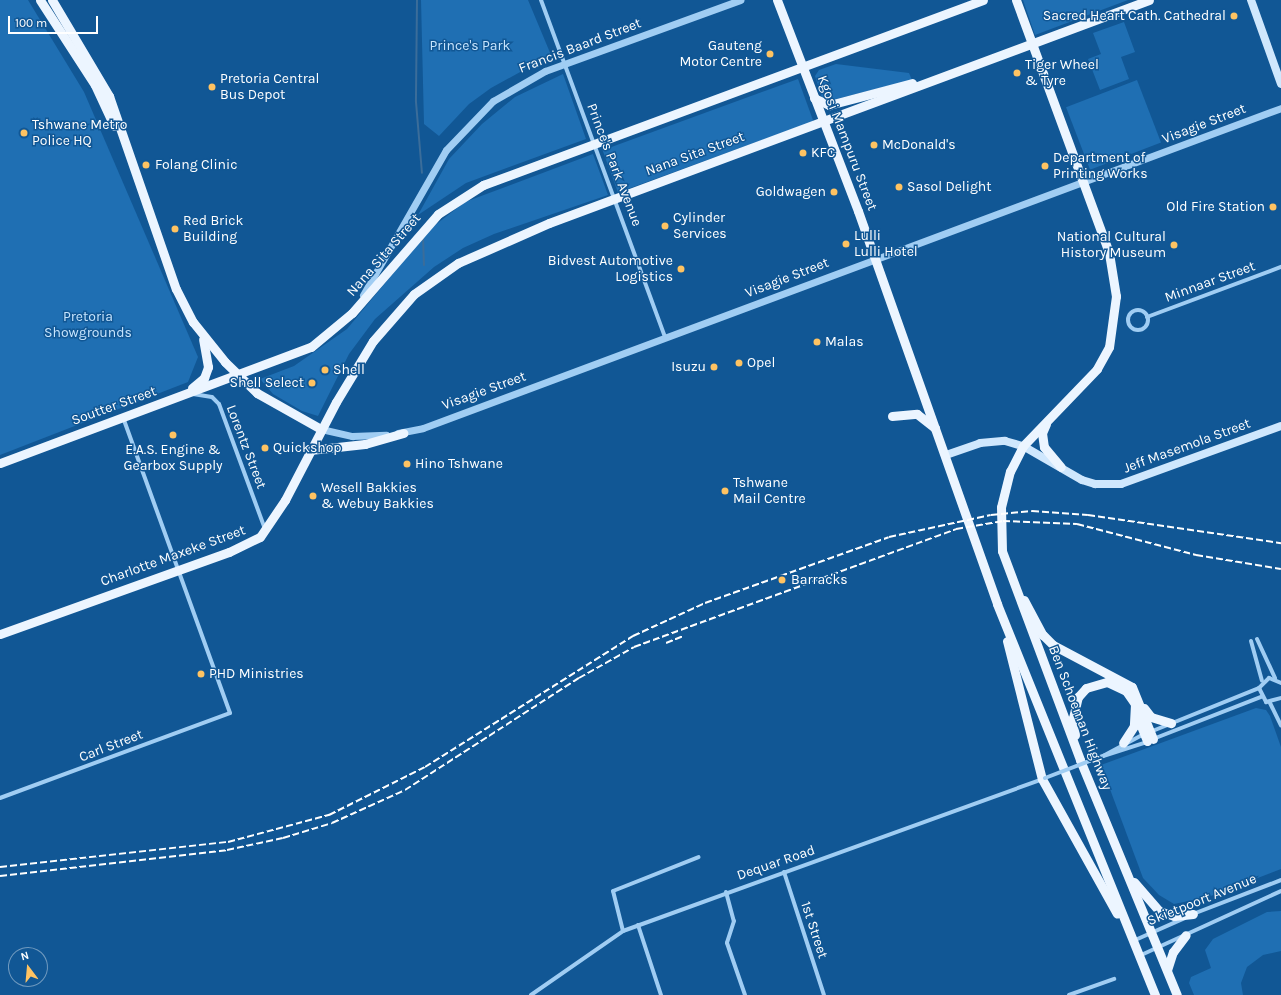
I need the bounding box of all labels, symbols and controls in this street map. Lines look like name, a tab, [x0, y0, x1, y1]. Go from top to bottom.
scale bar	[10, 8, 100, 34]
place label: Sacred Heart Cath. Cathedral	[1043, 8, 1226, 24]
marker: Sacred Heart Cath. Cathedral	[1229, 11, 1239, 21]
street label: Francis Baard Street	[516, 15, 644, 77]
text: 100 m	[15, 16, 47, 30]
park label: Prince's Park	[430, 38, 510, 54]
place label: Gauteng Motor Centre	[679, 38, 762, 70]
marker: Gauteng Motor Centre	[765, 49, 775, 59]
place label: Tiger Wheel & Tyre	[1025, 57, 1099, 90]
marker: Tiger Wheel & Tyre	[1012, 68, 1022, 78]
place label: Pretoria Central Bus Depot	[220, 71, 319, 104]
street label: Kgosi Mampuru Street	[813, 73, 881, 213]
marker: Pretoria Central Bus Depot	[207, 82, 217, 92]
street label: Visagie Street	[1160, 100, 1248, 148]
street label: Prince's Park Avenue	[583, 101, 645, 229]
place label: Tshwane Metro Police HQ	[32, 117, 127, 150]
marker: Tshwane Metro Police HQ	[19, 128, 29, 138]
street label: Nana Sita Street	[643, 128, 747, 180]
place label: McDonald's	[882, 137, 956, 153]
marker: McDonald's	[869, 140, 879, 150]
place label: KFC	[811, 145, 835, 161]
marker: KFC	[798, 148, 808, 158]
place label: Department of Printing Works	[1053, 150, 1148, 182]
place label: Folang Clinic	[155, 157, 237, 173]
marker: Folang Clinic	[140, 159, 152, 171]
marker: Department of Printing Works	[1040, 161, 1050, 171]
place label: Sasol Delight	[907, 179, 992, 195]
marker: Sasol Delight	[894, 182, 904, 192]
place label: Goldwagen	[756, 184, 826, 200]
marker: Goldwagen	[829, 187, 839, 197]
place label: Old Fire Station	[1166, 199, 1265, 215]
marker: Old Fire Station	[1268, 202, 1278, 212]
street label: Nana Sita Street	[344, 210, 424, 300]
place label: Cylinder Services	[673, 210, 727, 242]
place label: Red Brick Building	[183, 213, 243, 246]
marker: Cylinder Services	[660, 221, 670, 231]
marker: Red Brick Building	[170, 224, 180, 234]
place label: Lulli Lulli Hotel	[854, 228, 918, 260]
place label: National Cultural History Museum	[1057, 229, 1166, 262]
marker: Lulli Lulli Hotel	[841, 239, 851, 249]
marker: National Cultural History Museum	[1169, 240, 1179, 250]
place label: Bidvest Automotive Logistics	[548, 253, 673, 286]
street label: Visagie Street	[743, 254, 831, 302]
street label: Minnaar Street	[1162, 258, 1258, 306]
marker: Bidvest Automotive Logistics	[676, 264, 686, 274]
park label: Pretoria Showgrounds	[44, 309, 132, 342]
place label: Malas	[825, 334, 864, 350]
marker: Malas	[812, 337, 822, 347]
place label: Opel	[747, 355, 775, 371]
marker: Opel	[734, 358, 744, 368]
place label: Isuzu	[671, 359, 706, 375]
place label: Shell	[333, 362, 365, 378]
marker: Isuzu	[709, 362, 719, 372]
marker: Shell	[320, 365, 330, 375]
street label: Visagie Street	[440, 368, 528, 414]
place label: Shell Select	[229, 375, 304, 391]
marker: Shell Select	[307, 378, 317, 388]
street label: Soutter Street	[69, 383, 159, 429]
street label: Lorentz Street	[222, 403, 270, 491]
street label: Jeff Masemola Street	[1121, 415, 1253, 477]
marker: E.A.S. Engine & Gearbox Supply	[168, 430, 178, 440]
place label: Quickshop	[273, 440, 342, 456]
place label: E.A.S. Engine & Gearbox Supply	[123, 442, 223, 474]
marker: Quickshop	[260, 443, 270, 453]
place label: Hino Tshwane	[415, 456, 503, 472]
marker: Hino Tshwane	[402, 459, 412, 469]
place label: Tshwane Mail Centre	[733, 475, 806, 508]
place label: Wesell Bakkies & Webuy Bakkies	[321, 480, 434, 512]
marker: Tshwane Mail Centre	[720, 486, 730, 496]
marker: Wesell Bakkies & Webuy Bakkies	[308, 491, 318, 501]
street label: Charlotte Maxeke Street	[98, 522, 248, 590]
place label: Barracks	[791, 572, 848, 588]
marker: Barracks	[776, 574, 788, 586]
street label: Ben Schoeman Highway	[1045, 643, 1115, 793]
place label: PHD Ministries	[209, 666, 304, 682]
marker: PHD Ministries	[196, 669, 206, 679]
street label: Carl Street	[77, 726, 145, 766]
street label: Dequar Road	[735, 842, 817, 884]
street label: Skietpoort Avenue	[1145, 870, 1259, 930]
street label: 1st Street	[797, 899, 831, 961]
north arrow	[8, 947, 48, 987]
text: N	[19, 949, 30, 963]

